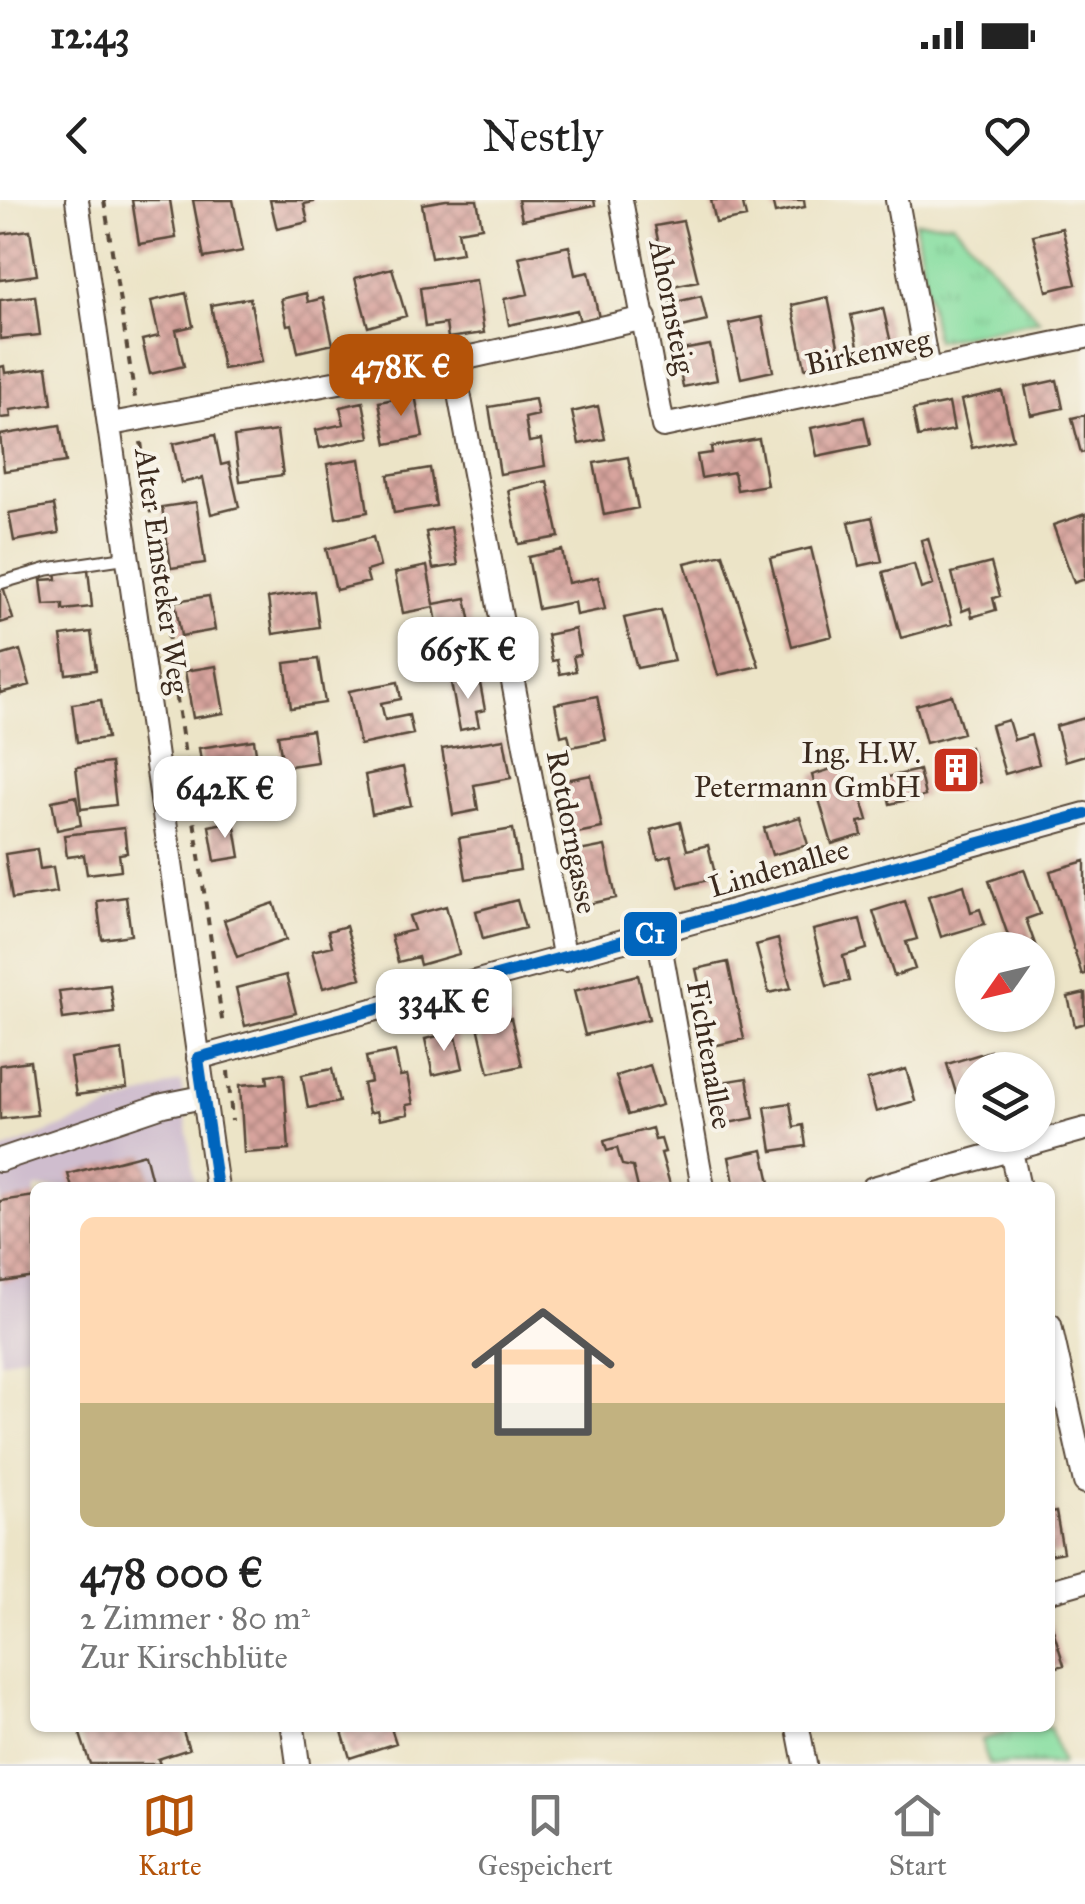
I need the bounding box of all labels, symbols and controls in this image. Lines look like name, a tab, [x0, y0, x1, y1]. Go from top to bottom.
text: 12:43	[50, 12, 130, 58]
icon: back	[50, 108, 105, 163]
text: Nestly	[482, 108, 603, 163]
icon: heart	[980, 108, 1035, 163]
street label: Ahornsteig	[641, 235, 703, 378]
street label: Birkenweg	[802, 321, 935, 383]
pin: 478K €	[320, 334, 482, 419]
text: 478K €	[351, 347, 451, 386]
street label: Alter Emsteker Weg	[127, 444, 197, 697]
pin: 665K €	[387, 617, 549, 702]
text: 665K €	[420, 630, 516, 669]
place label: Ing. H.W. Petermann GmbH	[694, 735, 921, 805]
building icon: Ing. H.W. Petermann GmbH	[930, 744, 982, 796]
street label: Rotdorngasse	[539, 747, 605, 917]
pin: 642K €	[144, 756, 306, 841]
text: 642K €	[175, 769, 275, 808]
street label: Lindenallee	[705, 831, 853, 905]
line badge: C1	[622, 910, 679, 958]
text: C1	[635, 916, 665, 951]
north arrow	[955, 932, 1055, 1032]
map controls	[955, 932, 1055, 1152]
pin: 334K €	[363, 969, 525, 1054]
street label: Fichtenallee	[679, 978, 741, 1132]
text: 334K €	[398, 982, 490, 1021]
button: layers	[955, 1052, 1055, 1152]
icon: home	[453, 1282, 633, 1462]
text: 478 000 €	[80, 1547, 263, 1599]
text: 2 Zimmer · 80 m²	[80, 1599, 310, 1638]
text: Zur Kirschblüte	[80, 1638, 288, 1677]
tab: Karte	[138, 1788, 202, 1883]
tab: Gespeichert	[478, 1788, 613, 1883]
tab: Start	[889, 1788, 947, 1883]

